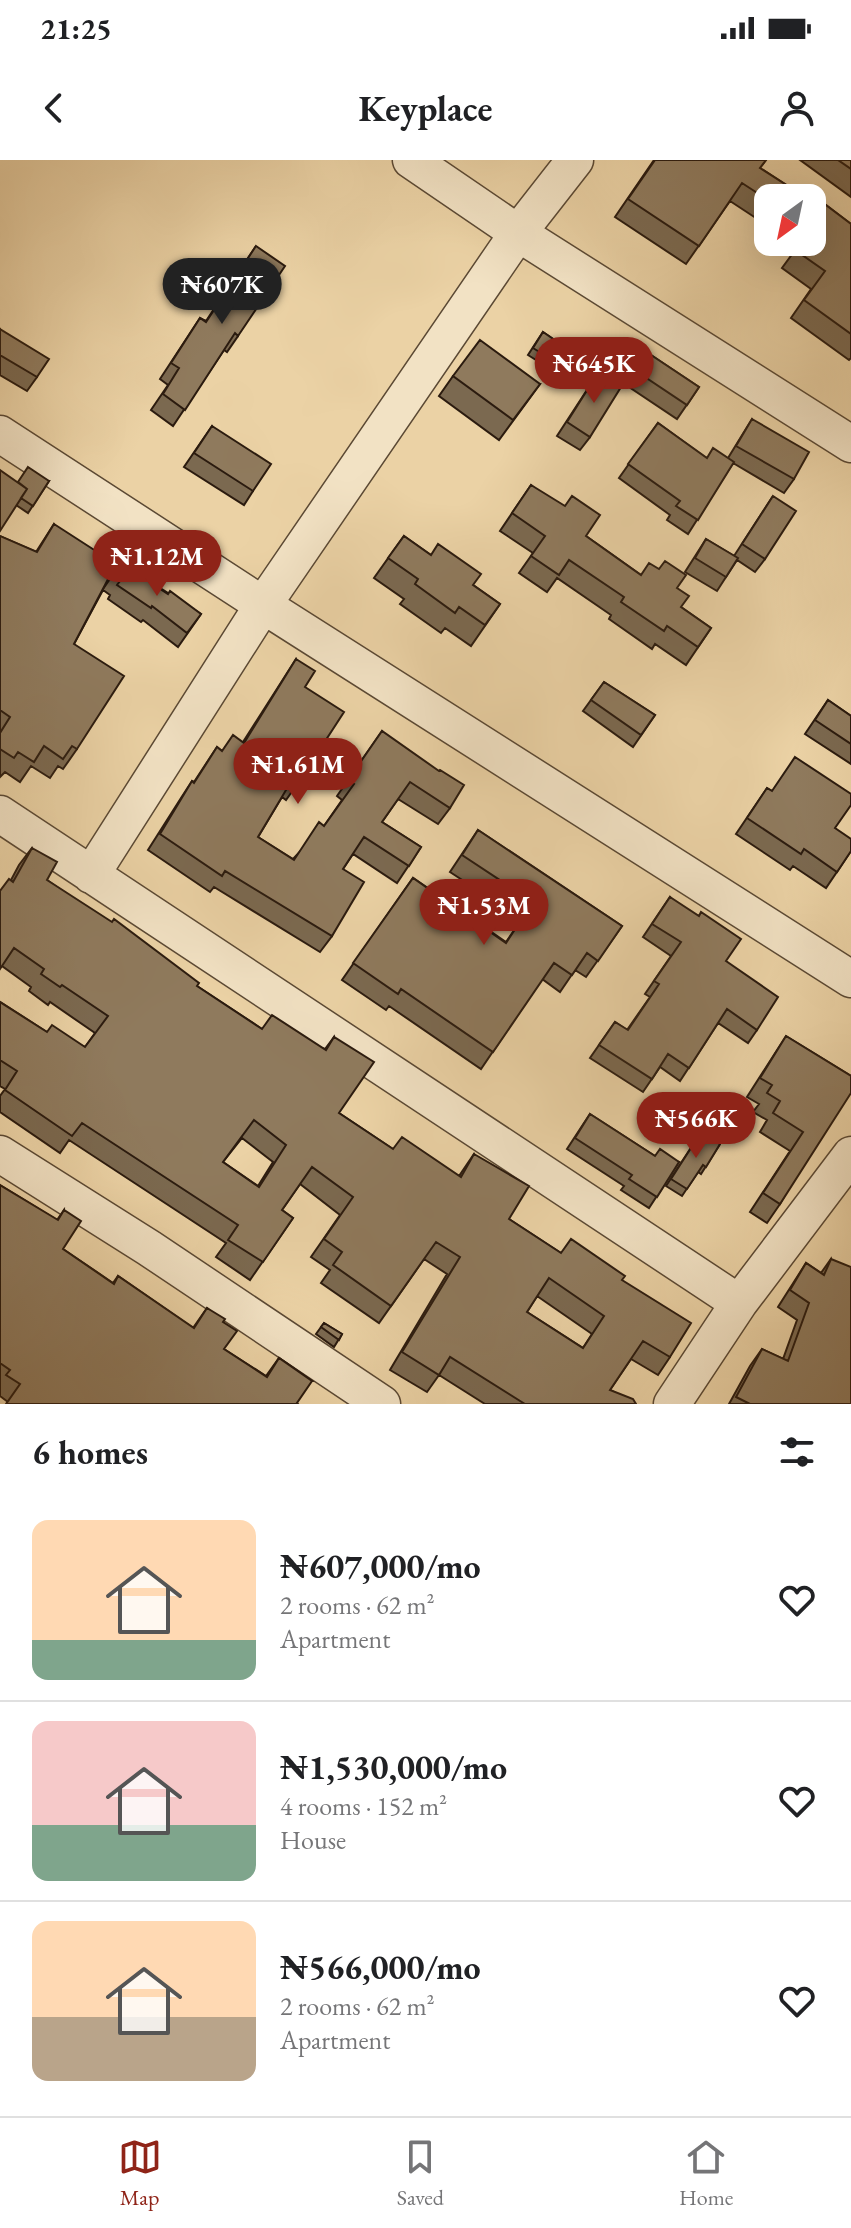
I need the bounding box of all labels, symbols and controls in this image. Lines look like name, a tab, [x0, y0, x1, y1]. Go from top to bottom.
text: 21:25	[40, 9, 112, 48]
text: Keyplace	[358, 85, 493, 132]
icon: back	[32, 86, 76, 130]
icon: person	[775, 86, 819, 130]
north arrow	[754, 184, 826, 256]
map controls	[754, 184, 826, 256]
pin: ₦607K	[166, 258, 278, 326]
text: ₦607K	[181, 267, 263, 301]
pin: ₦645K	[538, 337, 650, 405]
text: ₦645K	[553, 346, 635, 380]
pin: ₦1.12M	[92, 530, 222, 598]
text: ₦1.12M	[110, 539, 204, 573]
pin: ₦1.61M	[233, 738, 363, 806]
text: ₦1.61M	[251, 747, 345, 781]
pin: ₦1.53M	[419, 879, 549, 947]
text: ₦1.53M	[437, 888, 531, 922]
pin: ₦566K	[640, 1092, 752, 1160]
text: ₦566K	[655, 1101, 737, 1135]
text: 6 homes	[32, 1430, 148, 1474]
icon: filters	[775, 1430, 819, 1474]
text: ₦607,000/mo	[280, 1544, 481, 1588]
icon: home	[96, 1552, 192, 1648]
icon: heart	[775, 1578, 819, 1622]
text: 2 rooms · 62 m²	[280, 1588, 435, 1622]
text: Apartment	[280, 1622, 390, 1656]
text: ₦1,530,000/mo	[280, 1745, 507, 1789]
icon: home	[96, 1753, 192, 1849]
icon: heart	[775, 1779, 819, 1823]
text: 4 rooms · 152 m²	[280, 1789, 447, 1823]
text: House	[280, 1823, 346, 1857]
text: ₦566,000/mo	[280, 1945, 481, 1989]
icon: home	[96, 1953, 192, 2049]
icon: heart	[775, 1979, 819, 2023]
text: 2 rooms · 62 m²	[280, 1989, 435, 2023]
text: Apartment	[280, 2023, 390, 2057]
tab: Map	[118, 2135, 162, 2212]
tab: Saved	[397, 2135, 444, 2212]
tab: Home	[679, 2135, 733, 2212]

